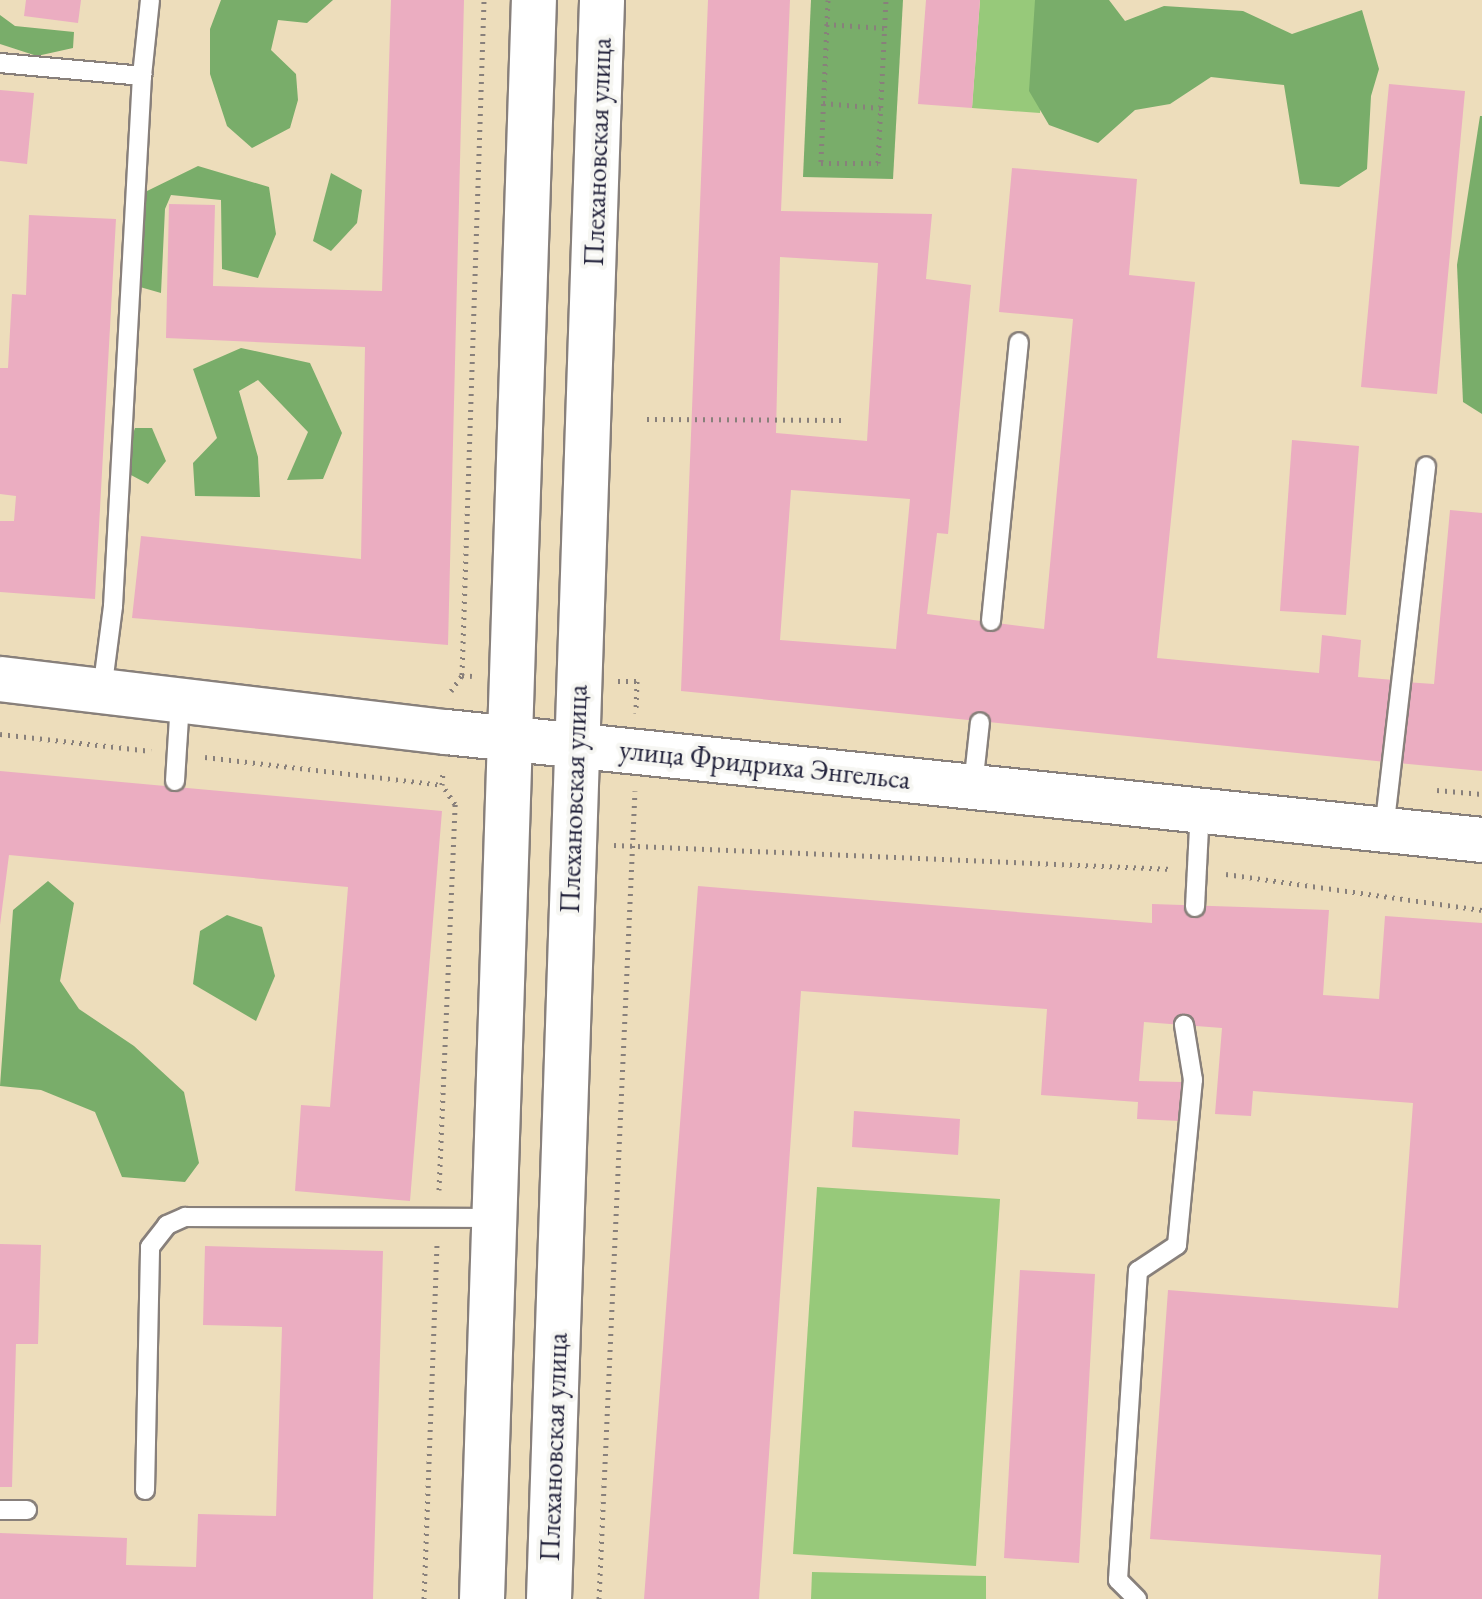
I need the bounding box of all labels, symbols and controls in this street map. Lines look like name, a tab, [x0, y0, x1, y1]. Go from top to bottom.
street label: Плехановская улица	[576, 37, 618, 267]
street label: Плехановская улица	[552, 684, 594, 914]
street label: улица Фридриха Энгельса	[618, 732, 912, 796]
street label: Плехановская улица	[532, 1332, 574, 1562]

